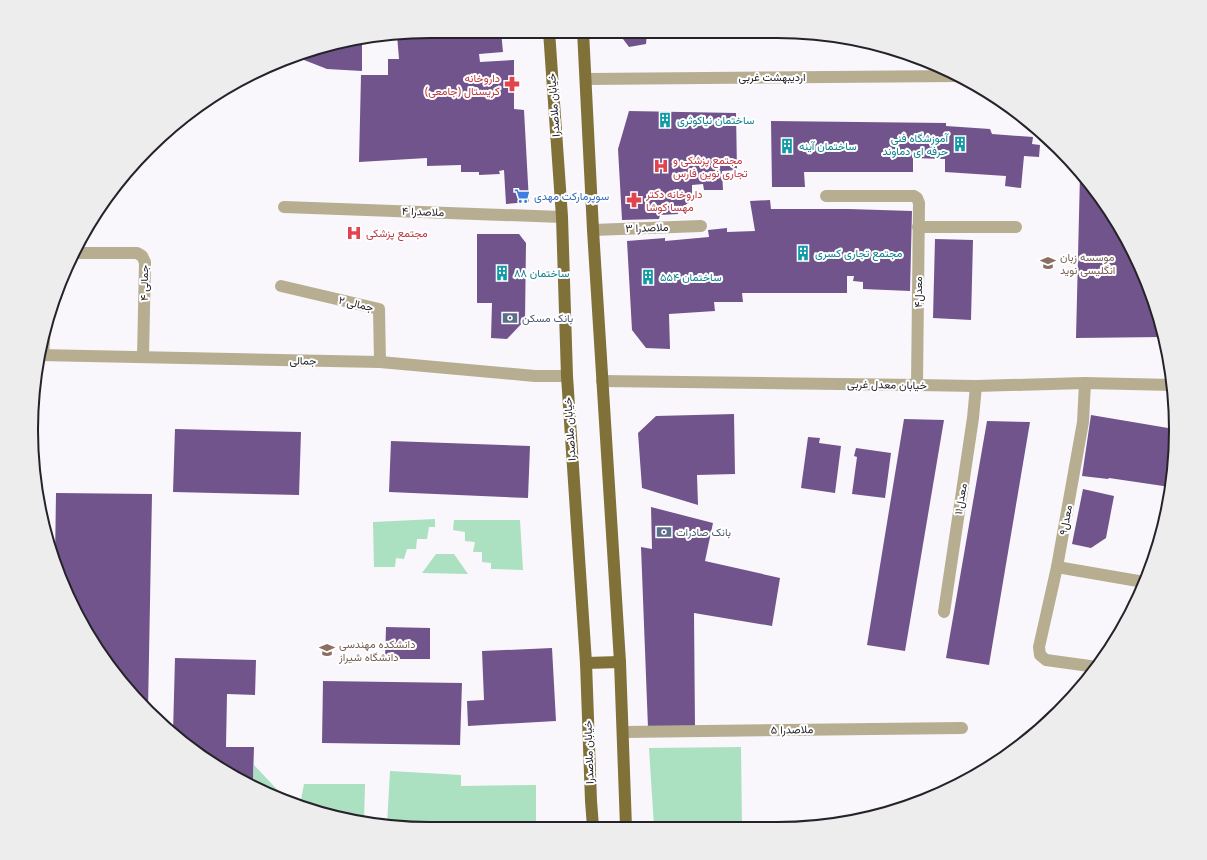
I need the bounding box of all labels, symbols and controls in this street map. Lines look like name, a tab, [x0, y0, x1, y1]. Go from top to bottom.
street label: اردیبهشت غربی	[739, 71, 805, 84]
place label: داروخانه کریستال (جامعی)	[425, 72, 500, 98]
street label: خیابان ملاصدرا	[545, 73, 563, 137]
pharmacy icon: داروخانه کریستال (جامعی)	[503, 75, 521, 93]
building icon: ساختمان نیاکوثری	[656, 111, 674, 129]
place label: ساختمان نیاکوثری	[677, 114, 755, 127]
place label: آموزشگاه فنی حرفه ای دماوند	[882, 132, 949, 158]
building icon: آموزشگاه فنی حرفه ای دماوند	[951, 135, 969, 153]
building icon: ساختمان آینه	[778, 137, 796, 155]
place label: ساختمان آینه	[799, 140, 857, 153]
place label: مجتمع پزشکی و تجاری نوین فارس	[673, 154, 748, 180]
hospital icon: مجتمع پزشکی و تجاری نوین فارس	[652, 157, 670, 175]
supermarket icon: سوپرمارکت مهدی	[513, 187, 531, 205]
place label: داروخانه دکتر مهسا کوشا	[645, 188, 702, 214]
place label: سوپرمارکت مهدی	[534, 190, 609, 204]
pharmacy icon: داروخانه دکتر مهسا کوشا	[625, 191, 643, 209]
street label: ۴ ملاصدرا	[402, 205, 444, 219]
street label: ۳ ملاصدرا	[625, 221, 669, 235]
hospital icon: مجتمع پزشکی	[345, 224, 363, 242]
place label: مجتمع پزشکی	[366, 227, 428, 241]
building icon: مجتمع تجاری کسری	[794, 244, 812, 262]
place label: مجتمع تجاری کسری	[815, 247, 903, 261]
place label: موسسه زبان انگلیسی نوید	[1060, 251, 1115, 277]
school or university icon: موسسه زبان انگلیسی نوید	[1039, 254, 1057, 272]
building icon: ساختمان ۸۸	[493, 264, 511, 282]
street label: ۴ جمالی	[138, 265, 151, 301]
place label: ساختمان ۸۸	[514, 267, 570, 280]
building icon: ساختمان ۵۵۴	[639, 268, 657, 286]
place label: ساختمان ۵۵۴	[660, 271, 722, 284]
street label: معدل۴	[912, 276, 925, 308]
street label: ۲ جمالی	[337, 294, 375, 314]
bank icon: بانک مسکن	[501, 309, 519, 327]
place label: بانک مسکن	[522, 312, 573, 325]
street label: جمالی	[289, 354, 317, 368]
street label: خیابان معدل غربی	[847, 378, 927, 392]
street label: خیابان ملاصدرا	[561, 397, 579, 461]
street label: معدل۱۱	[952, 482, 970, 516]
street label: معدل۹	[1057, 504, 1075, 536]
bank icon: بانک صادرات	[655, 523, 673, 541]
place label: بانک صادرات	[676, 526, 731, 539]
place label: دانشکده مهندسی دانشگاه شیراز	[338, 638, 415, 664]
school or university icon: دانشکده مهندسی دانشگاه شیراز	[318, 641, 336, 659]
street label: خیابان ملاصدرا	[581, 720, 597, 784]
street label: ۵ ملاصدرا	[771, 723, 813, 737]

